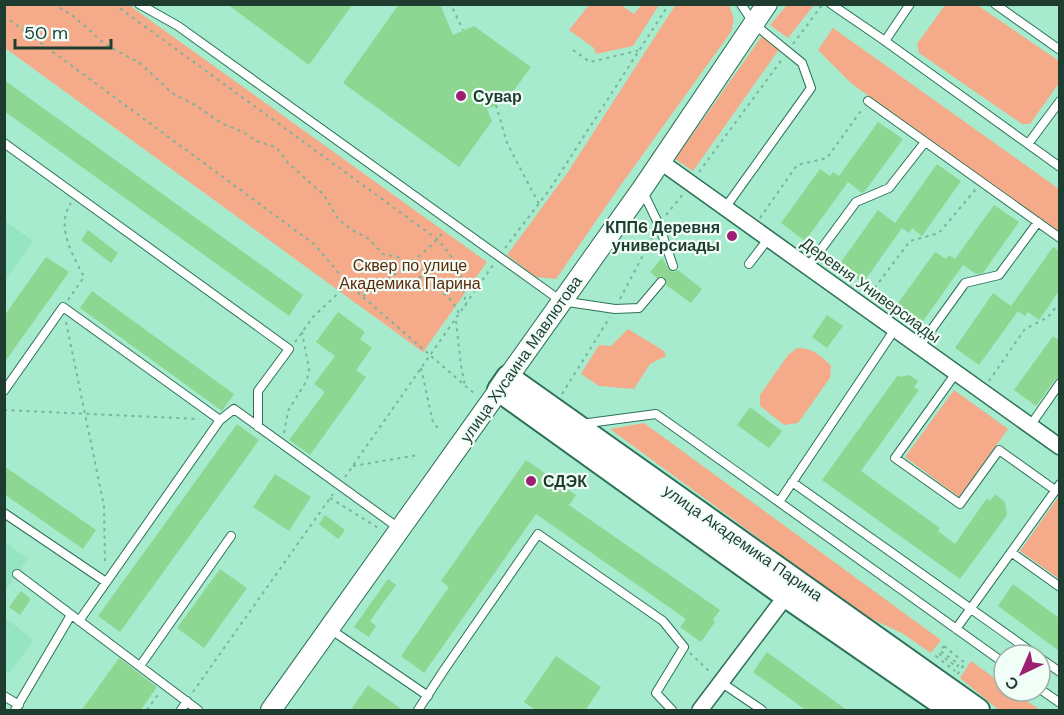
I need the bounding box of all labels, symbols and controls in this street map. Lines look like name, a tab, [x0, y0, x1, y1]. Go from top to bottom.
scale bar	[15, 12, 111, 50]
text: 50 m	[24, 21, 68, 45]
place label: Сувар	[473, 86, 522, 107]
marker: Сувар	[454, 89, 468, 103]
place label: КПП6 Деревня универсиады	[605, 217, 720, 256]
marker: КПП6 Деревня универсиады	[725, 229, 739, 243]
street label: Деревня Универсиады	[797, 232, 945, 348]
park label: Сквер по улице Академика Парина	[339, 255, 481, 294]
street label: улица Хусаина Мавлютова	[455, 271, 587, 447]
place label: СДЭК	[543, 471, 587, 492]
marker: СДЭК	[524, 474, 538, 488]
street label: улица Академика Парина	[659, 480, 827, 606]
north arrow	[992, 643, 1052, 703]
text: С	[1000, 672, 1023, 695]

